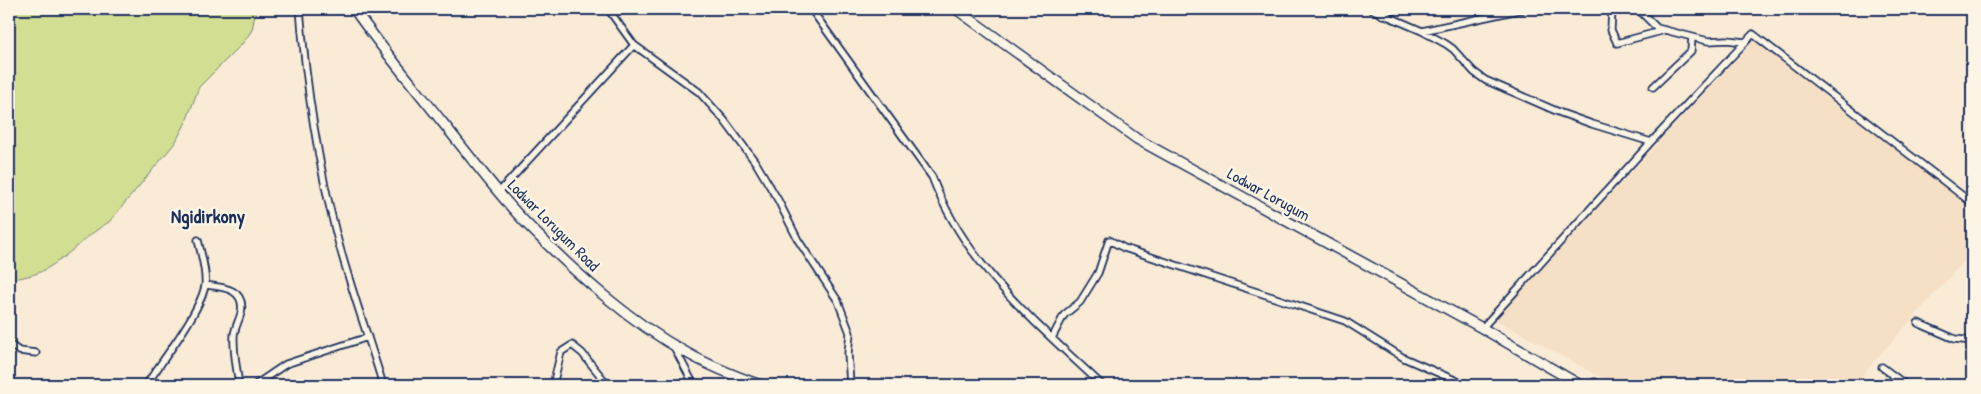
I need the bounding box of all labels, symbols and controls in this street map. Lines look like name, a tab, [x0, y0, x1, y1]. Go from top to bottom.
street label: Lodwar Lorugum	[1224, 162, 1314, 226]
street label: Lodwar Lorugum Road	[503, 174, 605, 276]
district label: Ngidirkony	[171, 203, 245, 230]

